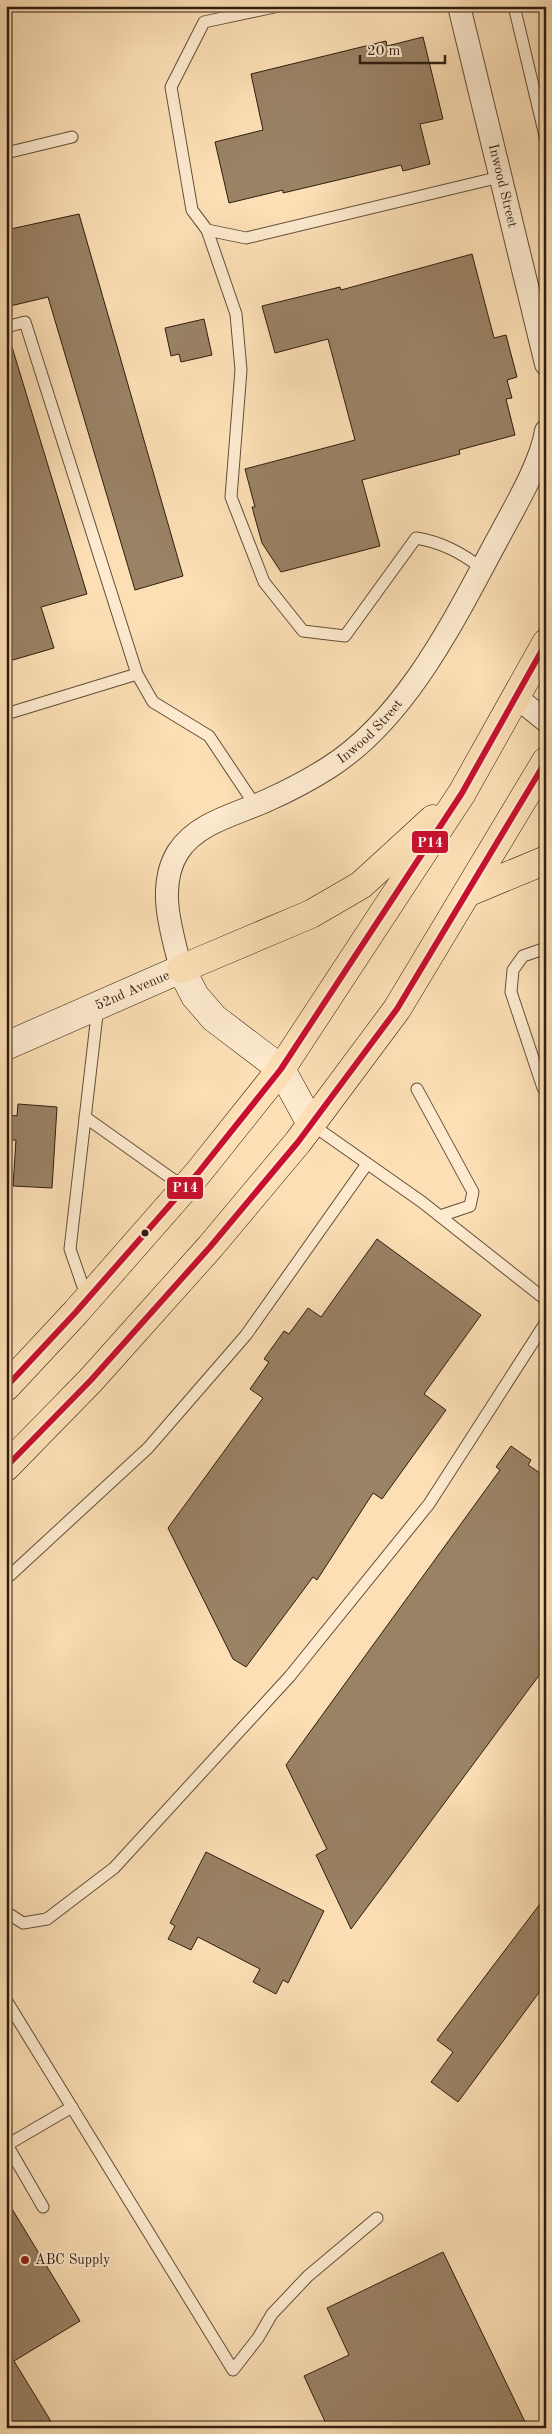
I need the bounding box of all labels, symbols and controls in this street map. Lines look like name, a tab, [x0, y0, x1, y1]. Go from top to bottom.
scale bar	[360, 32, 444, 64]
text: 20 m	[367, 44, 401, 59]
street label: Inwood Street	[486, 143, 520, 229]
street label: Inwood Street	[335, 697, 405, 766]
line badge: P14	[411, 830, 449, 854]
text: P14	[417, 836, 443, 850]
street label: 52nd Avenue	[93, 968, 172, 1013]
line badge: P14	[166, 1176, 204, 1200]
text: P14	[172, 1181, 198, 1195]
unlabelled marker	[140, 1228, 150, 1238]
place label: ABC Supply	[35, 2253, 111, 2267]
marker: ABC Supply	[19, 2254, 31, 2266]

